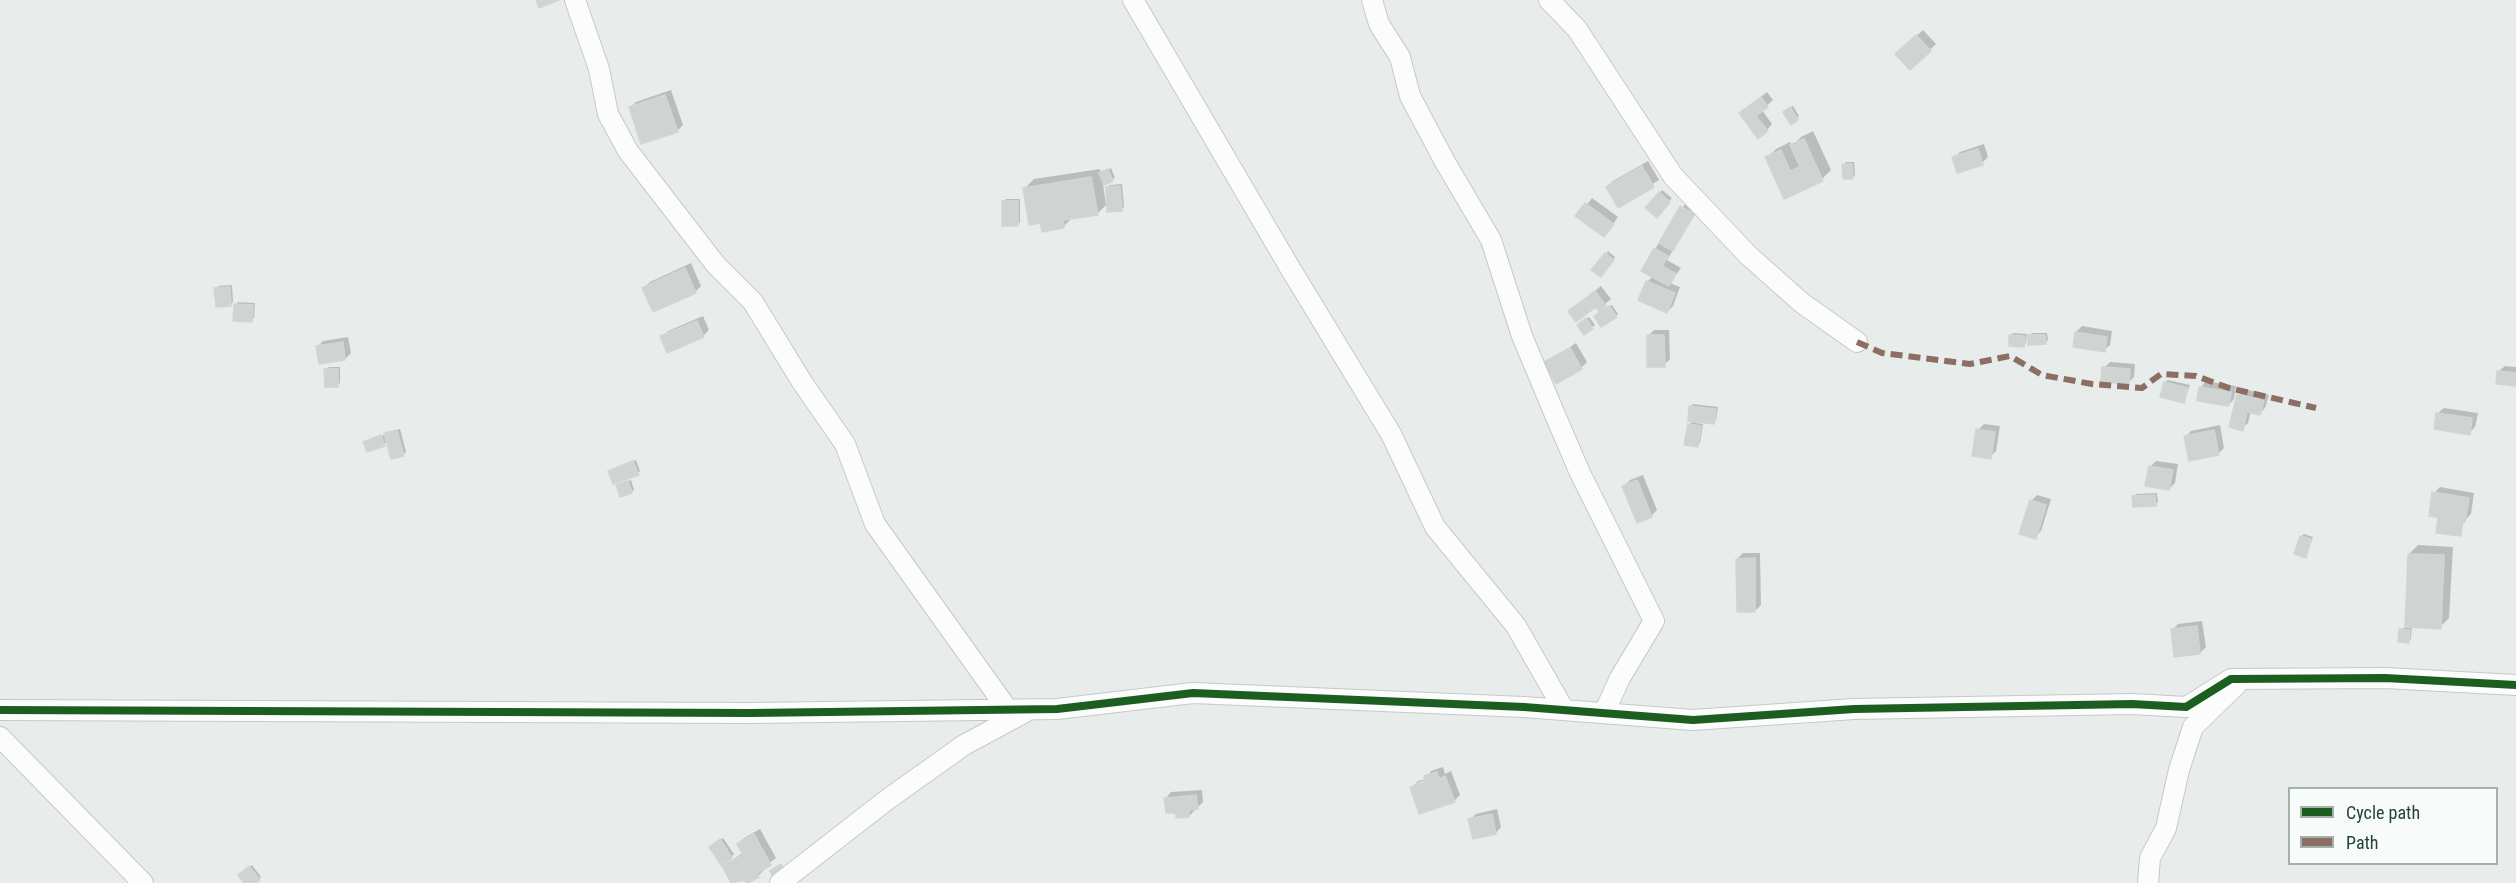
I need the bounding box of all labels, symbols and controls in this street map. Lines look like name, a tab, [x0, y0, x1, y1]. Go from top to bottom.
legend	[2288, 787, 2498, 865]
text: Cycle path	[2346, 802, 2420, 823]
text: Path	[2346, 832, 2379, 853]

